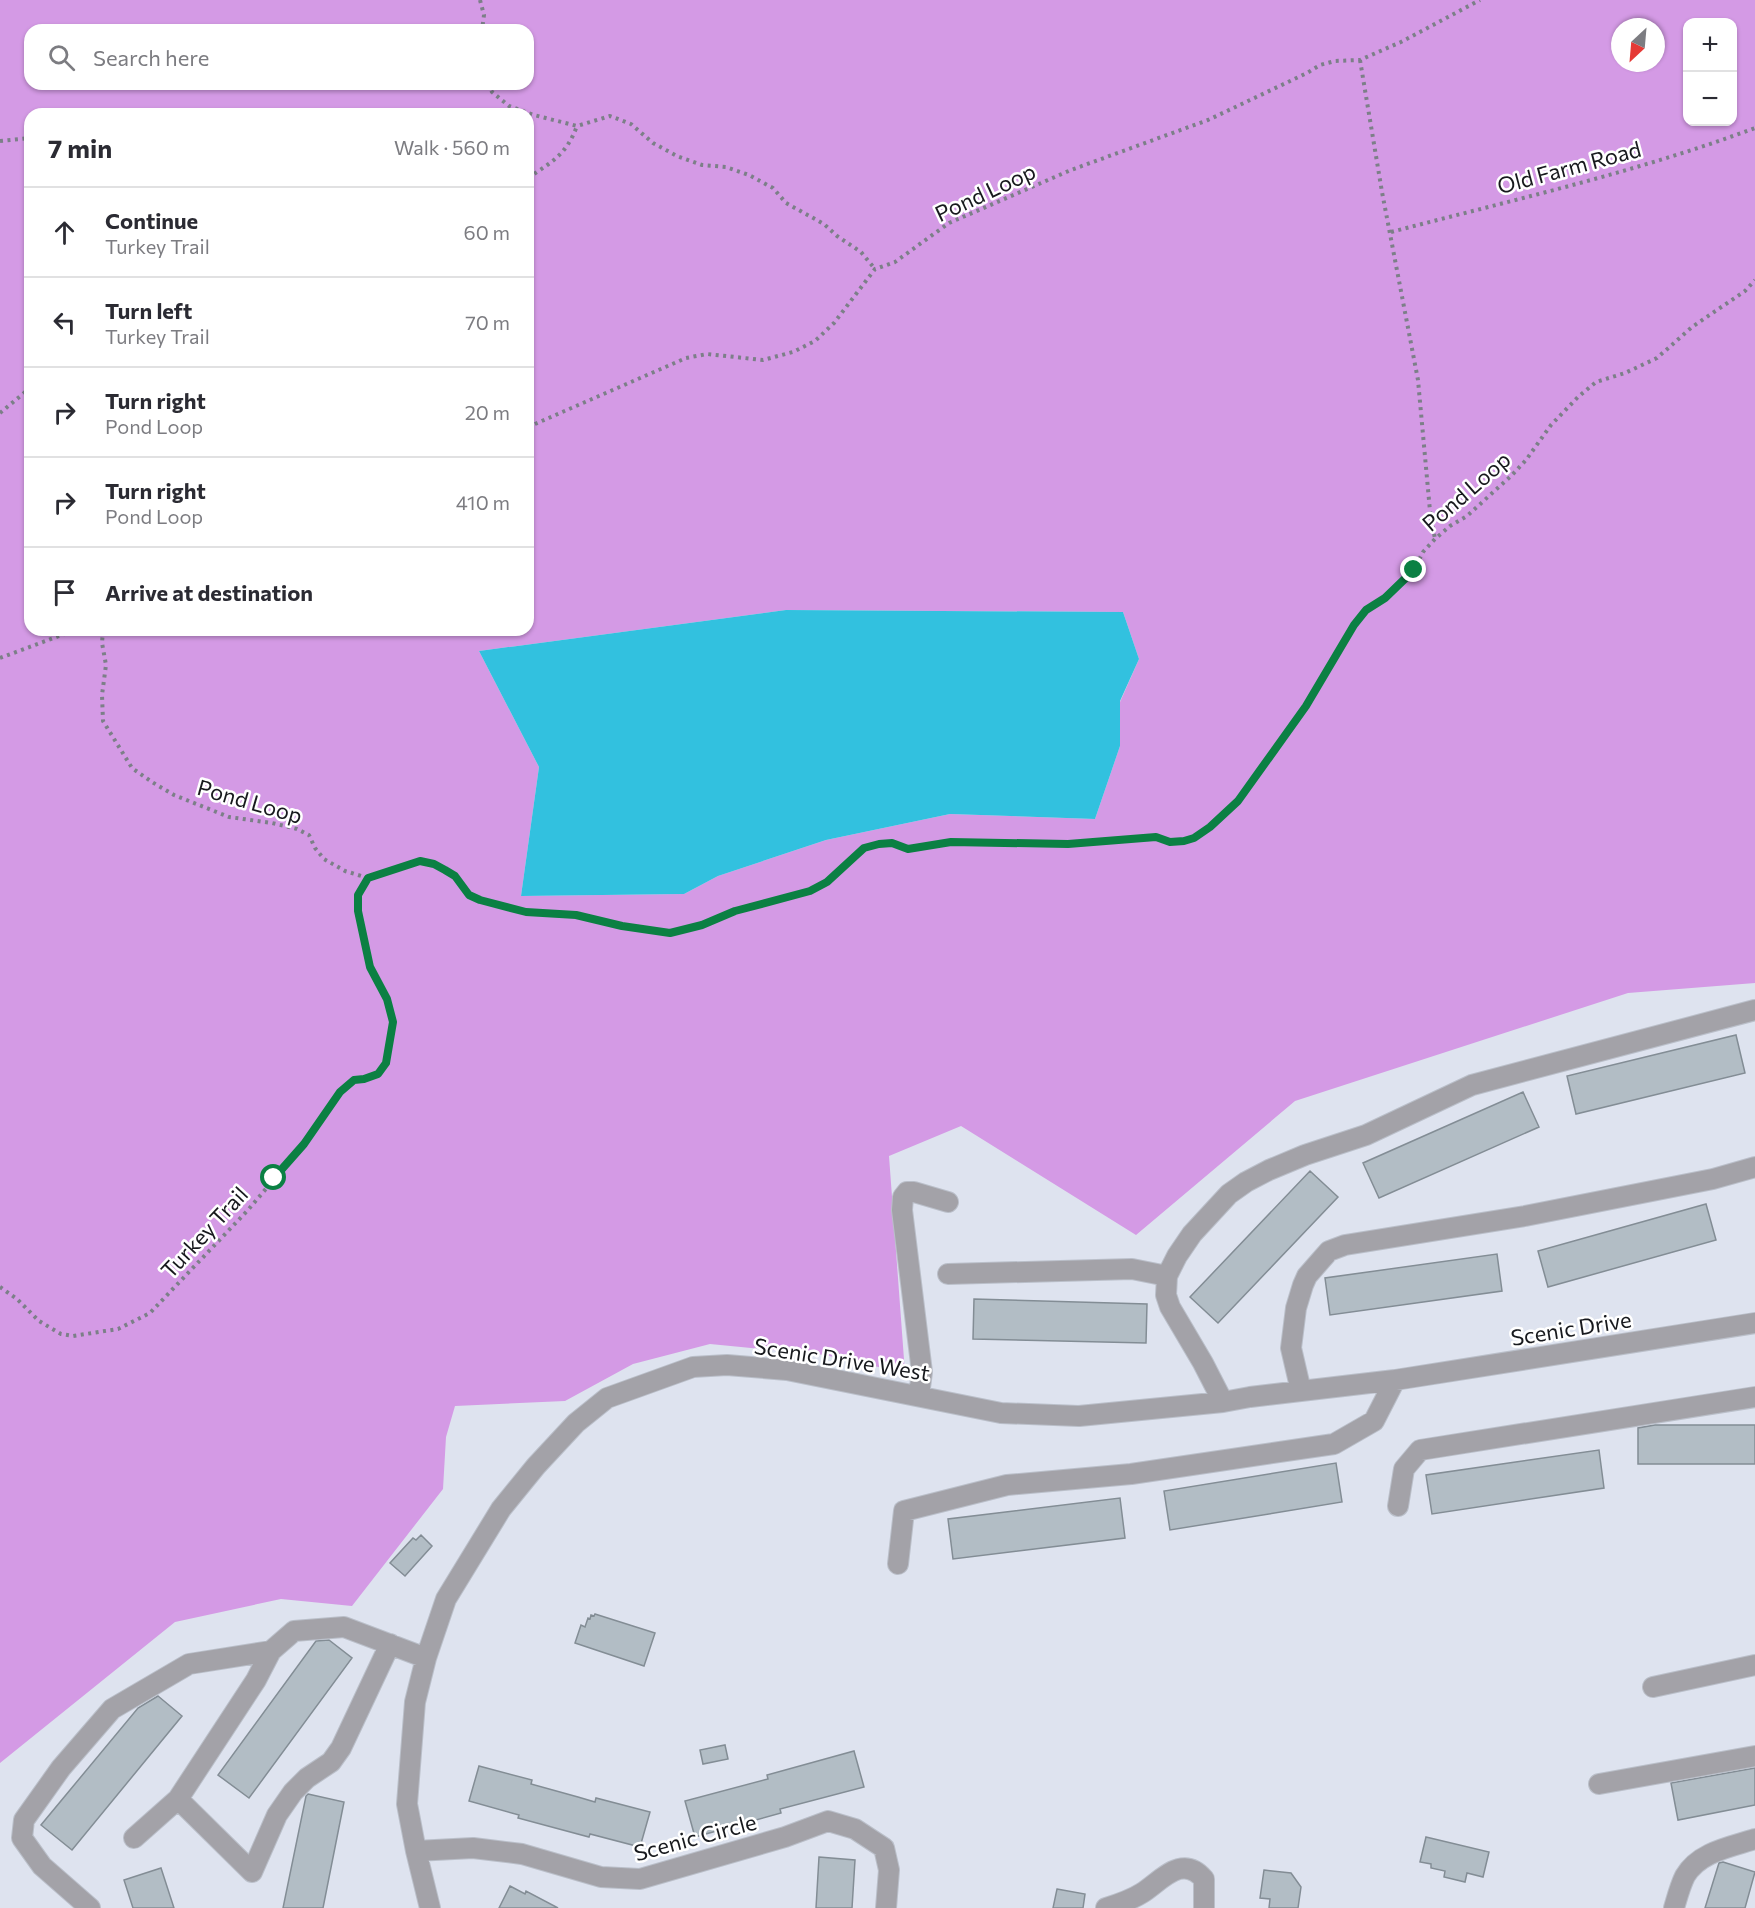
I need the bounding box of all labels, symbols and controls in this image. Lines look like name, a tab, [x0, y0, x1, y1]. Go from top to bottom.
north arrow	[1611, 18, 1665, 72]
map controls	[1683, 18, 1737, 126]
button: +	[1683, 18, 1737, 72]
search box	[24, 24, 534, 90]
icon: search	[45, 41, 78, 74]
text: Search here	[93, 44, 209, 71]
button: −	[1683, 72, 1737, 126]
text: 7 min	[48, 132, 112, 163]
text: Walk · 560 m	[394, 135, 510, 159]
street label: Old Farm Road	[1494, 135, 1644, 199]
street label: Pond Loop	[930, 157, 1040, 227]
text: Continue	[105, 207, 198, 234]
icon: ahead	[48, 216, 81, 249]
text: 60 m	[464, 220, 510, 244]
text: Turkey Trail	[105, 234, 210, 258]
text: Turn left	[105, 297, 192, 324]
icon: left	[48, 306, 81, 339]
text: 70 m	[465, 310, 510, 334]
text: Turkey Trail	[105, 324, 210, 348]
text: Turn right	[105, 387, 206, 414]
icon: right	[48, 396, 81, 429]
text: 20 m	[465, 400, 510, 424]
text: Pond Loop	[105, 414, 203, 438]
street label: Pond Loop	[1416, 445, 1516, 537]
text: Turn right	[105, 477, 206, 504]
icon: right	[48, 486, 81, 519]
text: 410 m	[456, 490, 510, 514]
text: Pond Loop	[105, 504, 203, 528]
route end	[1400, 556, 1426, 582]
icon: arrive	[48, 576, 81, 609]
text: Arrive at destination	[105, 579, 313, 606]
street label: Pond Loop	[194, 773, 306, 829]
route start	[260, 1164, 286, 1190]
street label: Turkey Trail	[155, 1181, 253, 1283]
street label: Scenic Drive	[1509, 1305, 1633, 1351]
street label: Scenic Drive West	[752, 1332, 932, 1386]
street label: Scenic Circle	[631, 1808, 759, 1866]

